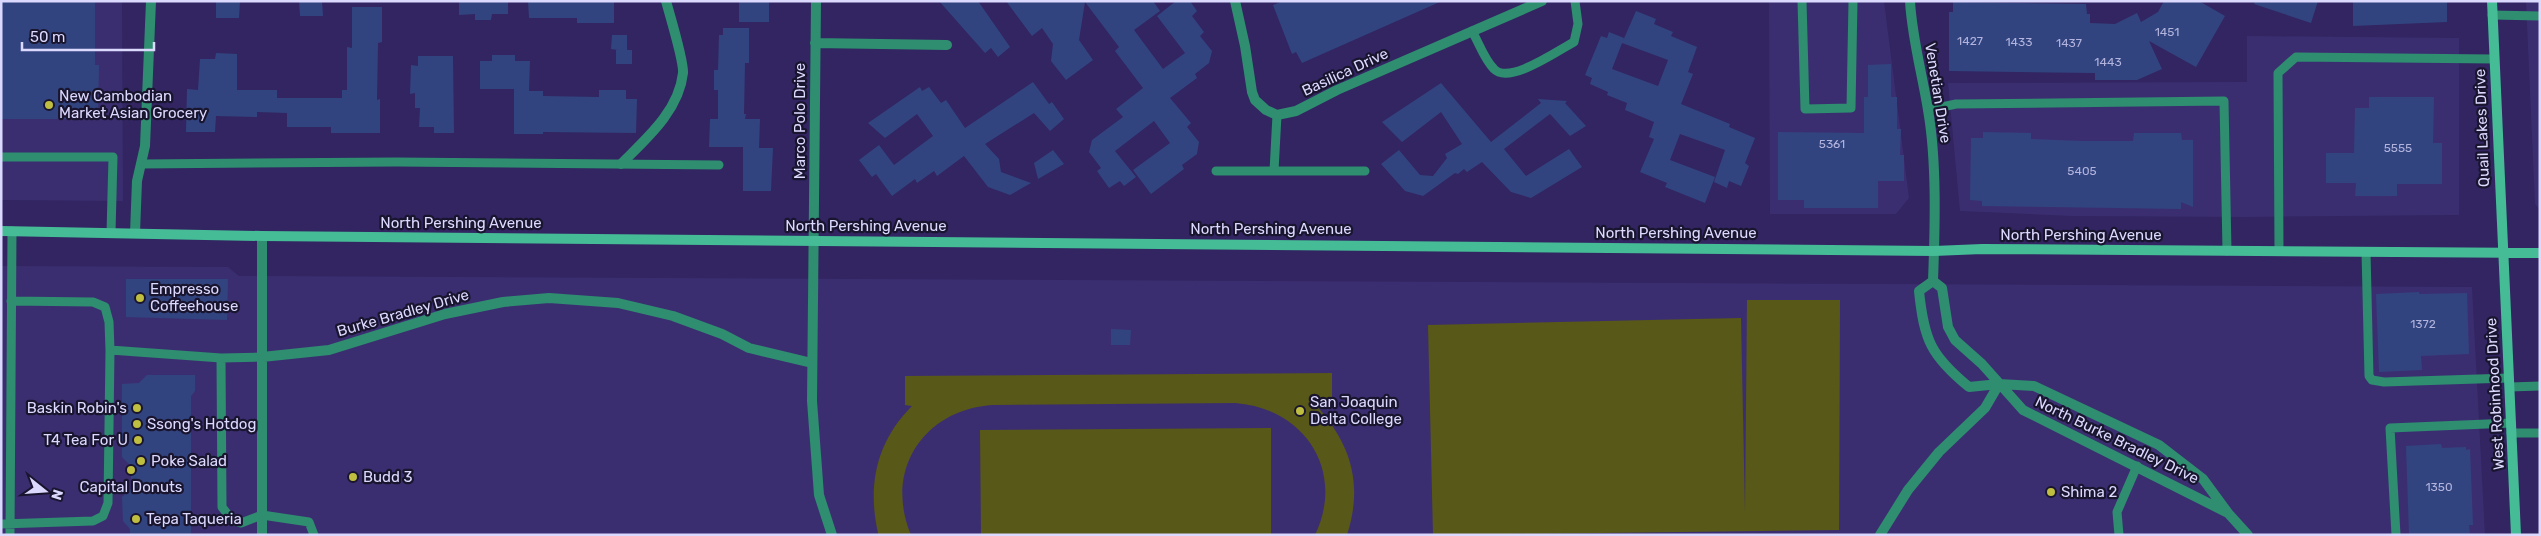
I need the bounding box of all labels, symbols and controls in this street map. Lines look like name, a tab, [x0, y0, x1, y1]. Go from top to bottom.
scale bar	[22, 20, 155, 52]
house number: 1451	[2155, 25, 2179, 39]
text: 50 m	[30, 28, 65, 46]
house number: 1427	[1957, 34, 1983, 48]
house number: 1433	[2005, 35, 2033, 49]
house number: 1437	[2056, 36, 2082, 50]
street label: Venetian Drive	[1921, 41, 1955, 145]
street label: Basilica Drive	[1299, 44, 1391, 100]
house number: 1443	[2094, 55, 2122, 69]
street label: Marco Polo Drive	[791, 63, 809, 179]
street label: Quail Lakes Drive	[2471, 69, 2493, 187]
place label: New Cambodian Market Asian Grocery	[59, 87, 207, 122]
marker: New Cambodian Market Asian Grocery	[43, 99, 55, 111]
house number: 5361	[1819, 137, 1845, 151]
house number: 5555	[2384, 141, 2412, 155]
house number: 5405	[2067, 164, 2097, 178]
street label: North Pershing Avenue	[380, 214, 542, 232]
street label: North Pershing Avenue	[785, 217, 947, 235]
street label: North Pershing Avenue	[1190, 220, 1352, 238]
street label: North Pershing Avenue	[1595, 224, 1757, 242]
street label: North Pershing Avenue	[2000, 226, 2162, 244]
place label: Empresso Coffeehouse	[150, 280, 238, 315]
street label: Burke Bradley Drive	[335, 286, 471, 340]
marker: Empresso Coffeehouse	[134, 292, 146, 304]
house number: 1372	[2410, 317, 2436, 331]
street label: West Robinhood Drive	[2482, 317, 2508, 471]
street label: North Burke Bradley Drive	[2032, 392, 2202, 488]
place label: San Joaquin Delta College	[1310, 393, 1402, 428]
place label: Baskin Robin's	[27, 399, 127, 417]
marker: Baskin Robin's	[131, 402, 143, 414]
marker: San Joaquin Delta College	[1294, 405, 1306, 417]
place label: Ssong's Hotdog	[147, 415, 256, 433]
marker: Ssong's Hotdog	[131, 418, 143, 430]
place label: T4 Tea For U	[43, 431, 128, 449]
marker: T4 Tea For U	[132, 434, 144, 446]
place label: Poke Salad	[151, 452, 227, 470]
marker: Poke Salad	[135, 455, 147, 467]
marker: Capital Donuts	[125, 464, 137, 476]
north arrow	[20, 466, 70, 516]
place label: Budd 3	[363, 468, 413, 486]
marker: Budd 3	[347, 471, 359, 483]
place label: Capital Donuts	[80, 478, 183, 496]
house number: 1350	[2425, 480, 2453, 494]
place label: Shima 2	[2061, 483, 2117, 501]
marker: Shima 2	[2045, 486, 2057, 498]
text: N	[47, 487, 67, 502]
place label: Tepa Taqueria	[146, 510, 242, 528]
marker: Tepa Taqueria	[130, 513, 142, 525]

